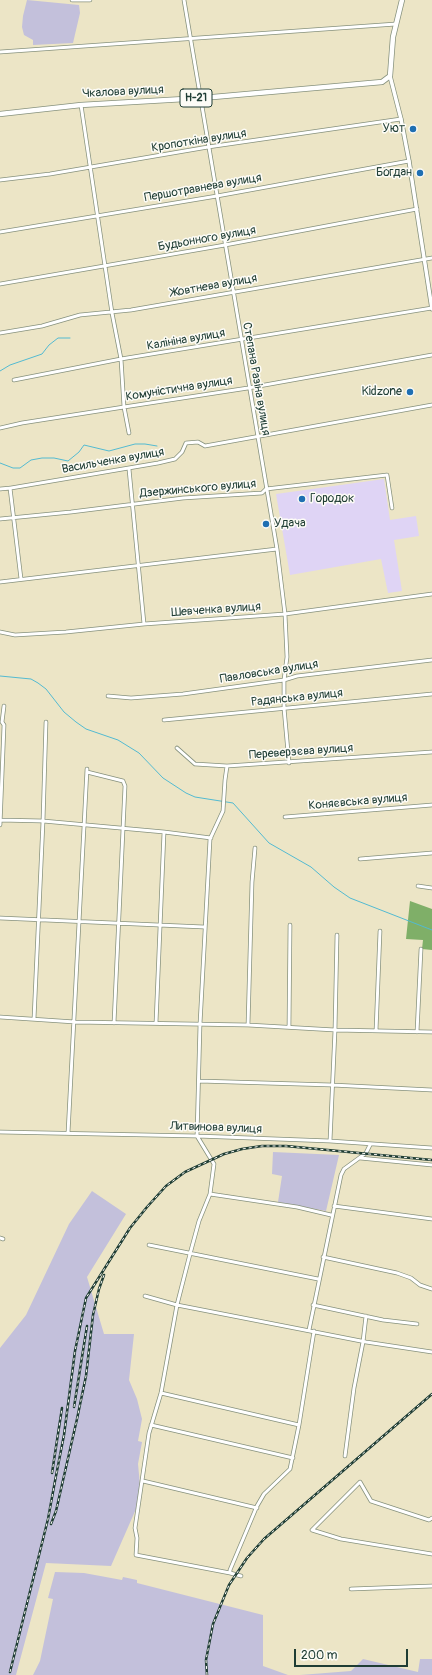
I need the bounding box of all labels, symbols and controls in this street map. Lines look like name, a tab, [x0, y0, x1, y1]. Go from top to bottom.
street label: Чкалова вулиця	[82, 83, 164, 101]
road number: Н-21	[180, 89, 212, 107]
place label: Уют	[382, 122, 405, 136]
marker: Уют	[408, 124, 418, 134]
street label: Кропоткіна вулиця	[151, 126, 247, 156]
place label: Богдан	[376, 166, 412, 180]
marker: Богдан	[415, 168, 425, 178]
street label: Першотравнева вулиця	[143, 171, 263, 205]
street label: Будьонного вулиця	[157, 223, 257, 255]
street label: Жовтнева вулиця	[170, 271, 258, 301]
street label: Степана Разіна вулиця	[239, 321, 273, 437]
street label: Калініна вулиця	[146, 326, 226, 354]
street label: Комуністична вулиця	[125, 373, 233, 405]
place label: Kidzone	[361, 385, 402, 399]
marker: Kidzone	[405, 387, 415, 397]
street label: Васильченка вулиця	[61, 445, 165, 477]
street label: Дзержинського вулиця	[139, 477, 257, 501]
place label: Городок	[310, 492, 354, 506]
marker: Городок	[297, 494, 307, 504]
place label: Удача	[274, 517, 306, 531]
marker: Удача	[261, 519, 271, 529]
street label: Шевченка вулиця	[171, 600, 261, 620]
street label: Павловська вулиця	[219, 657, 319, 687]
street label: Радянська вулиця	[250, 686, 344, 710]
street label: Переверзєва вулиця	[248, 741, 354, 763]
street label: Коняєвська вулиця	[308, 791, 408, 813]
street label: Литвинова вулиця	[170, 1119, 262, 1137]
scale bar	[296, 1641, 410, 1667]
text: 200 m	[301, 1648, 337, 1663]

